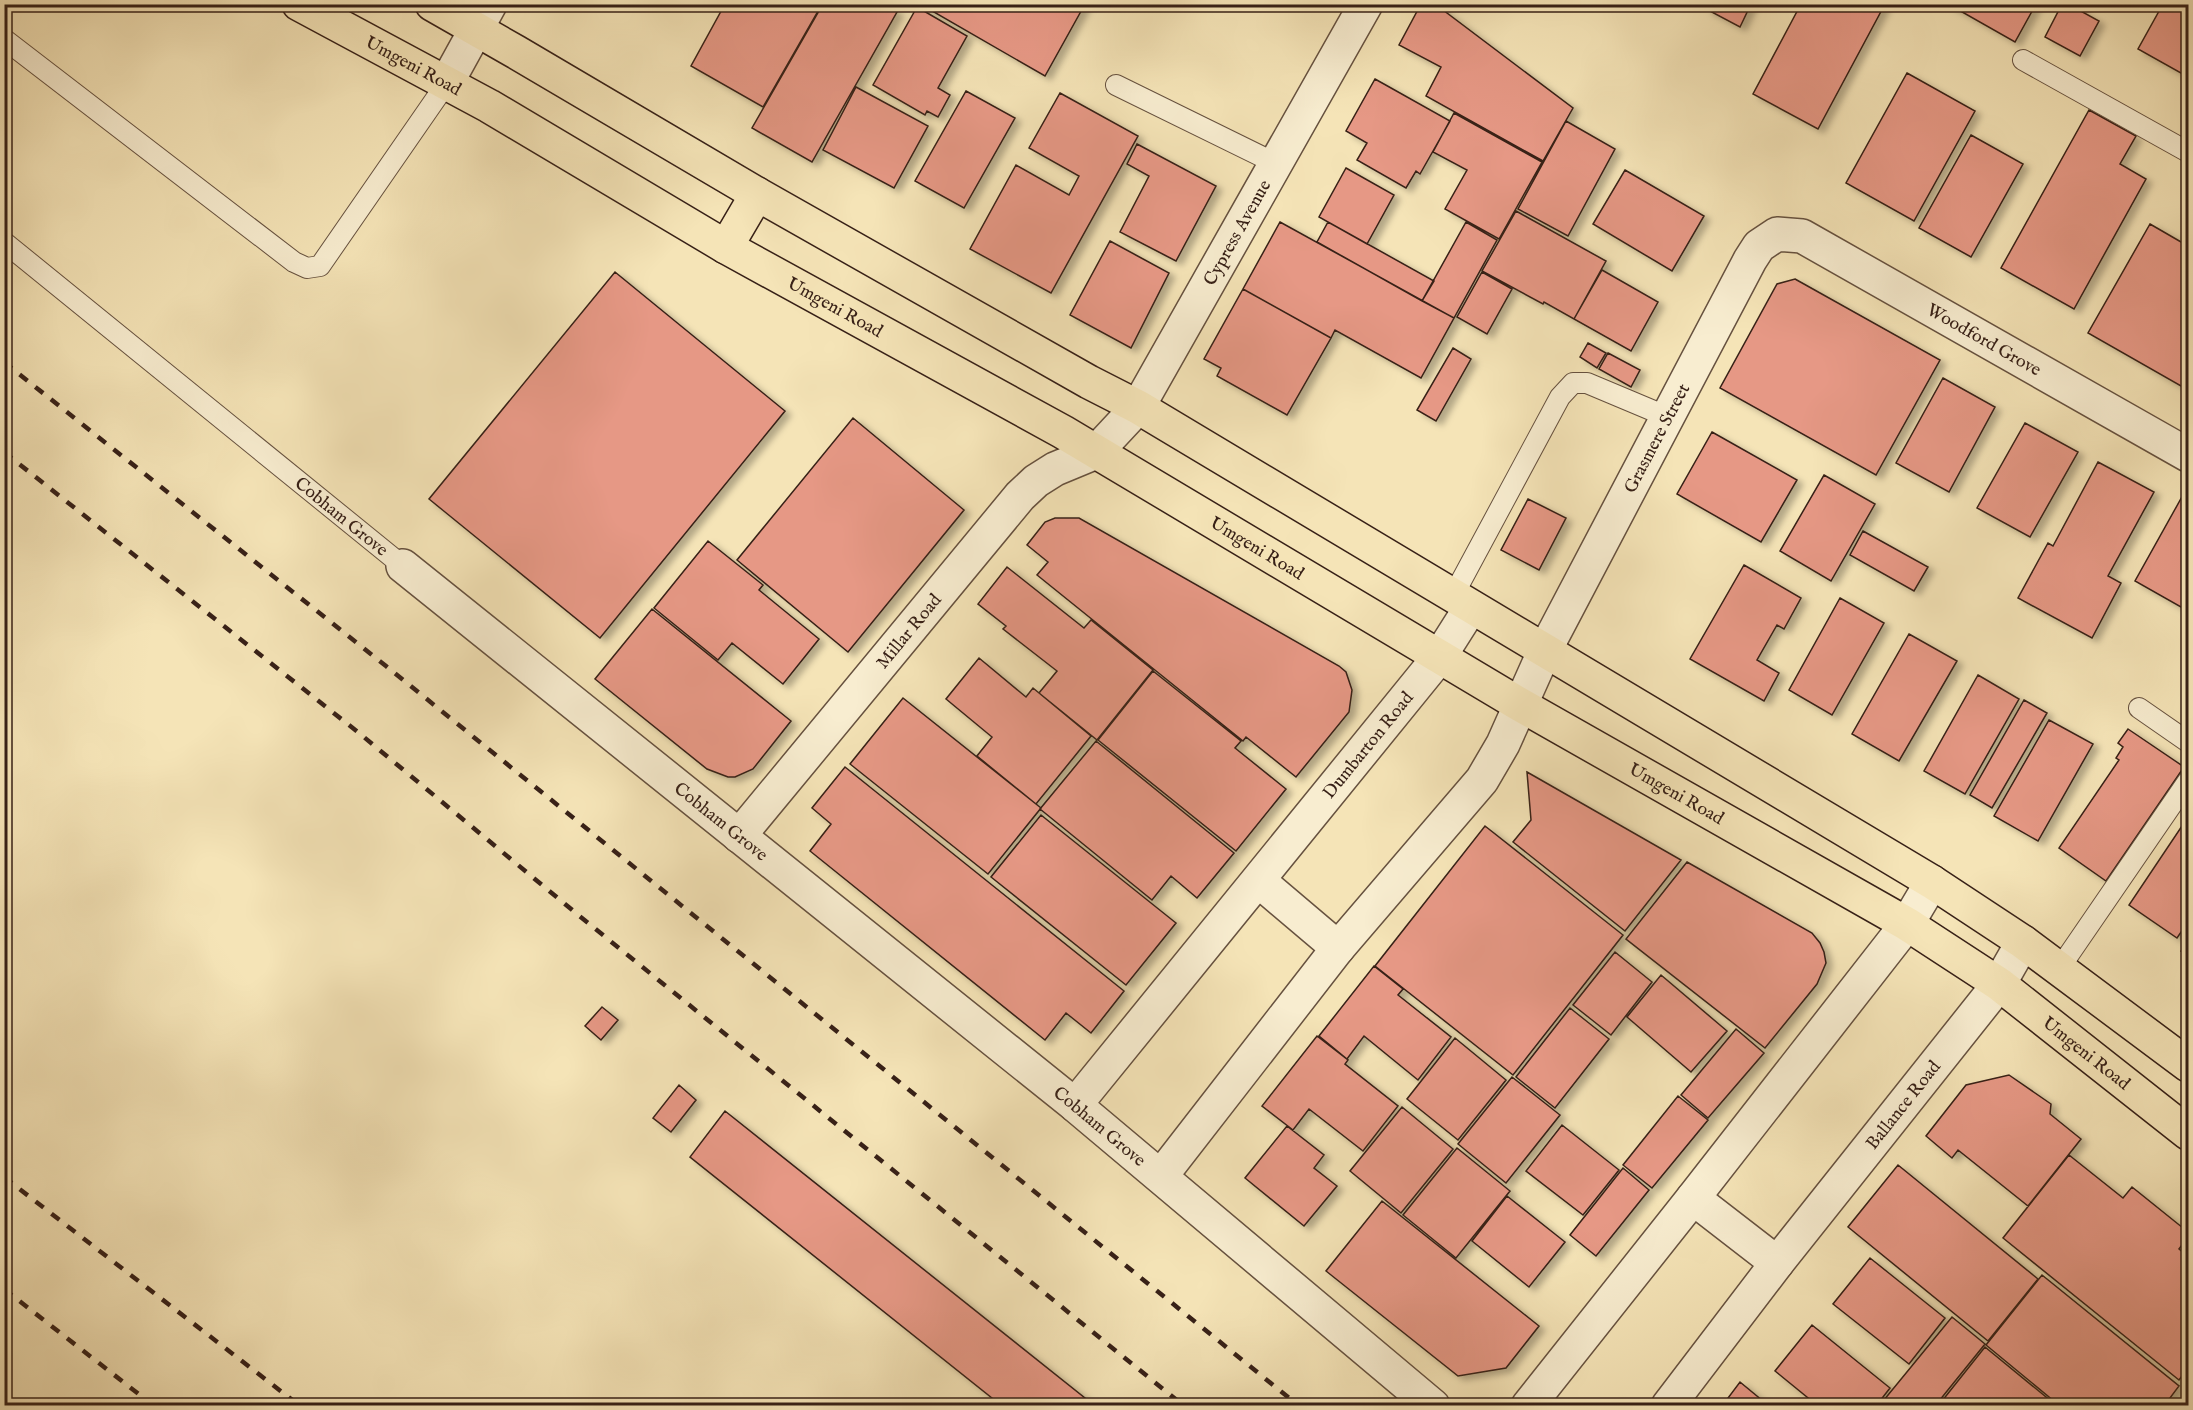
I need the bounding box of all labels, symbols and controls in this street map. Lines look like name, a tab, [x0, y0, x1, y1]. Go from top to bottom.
street label: Umgeni Road	[361, 32, 465, 102]
street label: Cypress Avenue	[1199, 176, 1277, 290]
street label: Umgeni Road	[783, 273, 887, 344]
street label: Woodford Grove	[1922, 299, 2045, 382]
street label: Grasmere Street	[1619, 380, 1696, 498]
street label: Cobham Grove	[289, 473, 392, 562]
street label: Umgeni Road	[1205, 512, 1308, 586]
street label: Millar Road	[872, 589, 948, 674]
street label: Dumbarton Road	[1318, 687, 1420, 804]
street label: Umgeni Road	[1624, 759, 1728, 831]
street label: Cobham Grove	[669, 778, 772, 867]
street label: Umgeni Road	[2037, 1012, 2134, 1096]
street label: Ballance Road	[1862, 1056, 1947, 1155]
street label: Cobham Grove	[1048, 1082, 1150, 1173]

